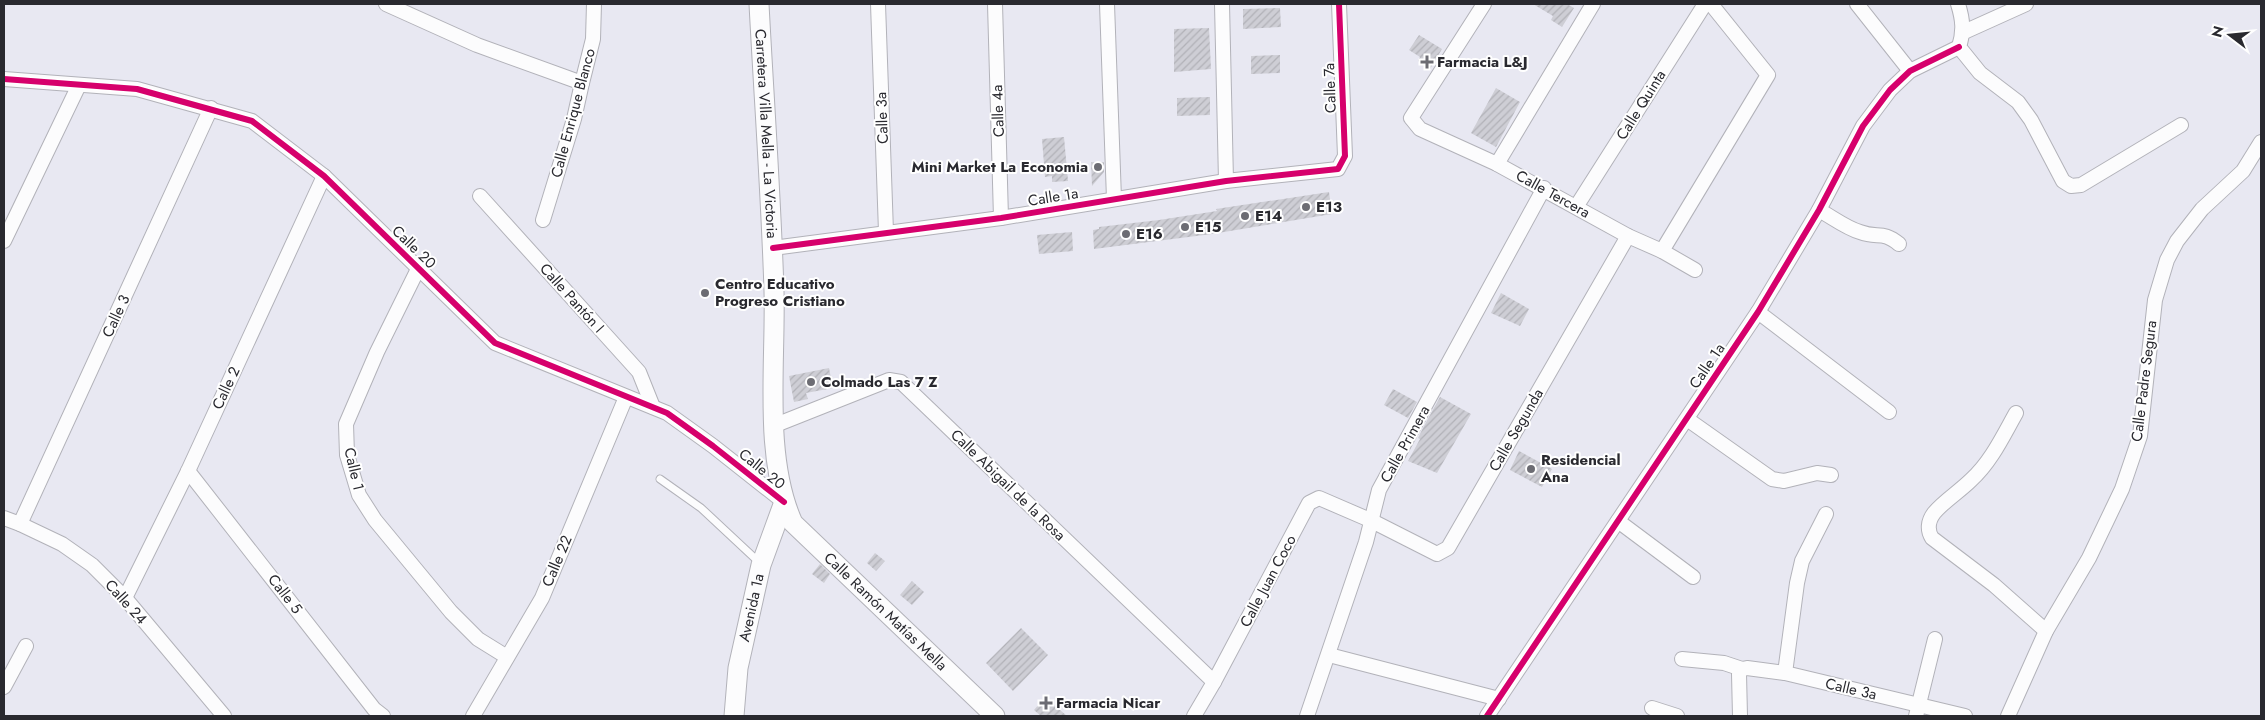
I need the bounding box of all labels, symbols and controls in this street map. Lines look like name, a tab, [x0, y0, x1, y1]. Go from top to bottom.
north arrow	[2205, 10, 2255, 60]
text: N	[2206, 23, 2229, 40]
street label: Carretera Villa Mella - La Victoria	[749, 28, 783, 239]
street label: Calle Enrique Blanco	[545, 46, 601, 180]
place label: Farmacia L&J	[1437, 51, 1528, 73]
marker: Farmacia L&J	[1421, 56, 1433, 68]
street label: Calle 7a	[1318, 63, 1342, 113]
street label: Calle Quinta	[1611, 66, 1671, 144]
street label: Calle 4a	[986, 84, 1010, 138]
street label: Calle 3a	[870, 92, 894, 144]
place label: Mini Market La Economia	[912, 156, 1088, 178]
marker: Mini Market La Economia	[1092, 161, 1104, 173]
street label: Calle Tercera	[1512, 165, 1594, 223]
street label: Calle 1a	[1026, 182, 1080, 212]
place label: E13	[1316, 196, 1342, 218]
marker: E13	[1300, 201, 1312, 213]
place label: E14	[1255, 205, 1282, 227]
marker: E14	[1239, 210, 1251, 222]
place label: E15	[1195, 216, 1222, 238]
street label: Calle 20	[387, 220, 441, 274]
marker: E15	[1179, 221, 1191, 233]
place label: E16	[1136, 223, 1163, 245]
marker: E16	[1120, 228, 1132, 240]
street label: Calle Pantón I	[535, 258, 609, 338]
place label: Centro Educativo Progreso Cristiano	[715, 273, 845, 312]
marker: Centro Educativo Progreso Cristiano	[699, 287, 711, 299]
street label: Calle 3	[97, 291, 135, 341]
street label: Calle Padre Segura	[2126, 319, 2162, 443]
street label: Calle 1a	[1684, 339, 1730, 393]
street label: Calle 2	[206, 363, 246, 413]
place label: Colmado Las 7 Z	[821, 371, 938, 393]
marker: Colmado Las 7 Z	[805, 376, 817, 388]
street label: Calle Segunda	[1483, 384, 1549, 476]
street label: Calle Primera	[1375, 401, 1435, 487]
street label: Calle Abigail de la Rosa	[946, 424, 1070, 546]
street label: Calle 20	[734, 443, 790, 495]
street label: Calle 1	[338, 445, 370, 493]
place label: Residencial Ana	[1540, 449, 1620, 488]
marker: Residencial Ana	[1525, 463, 1537, 475]
street label: Calle Juan Coco	[1234, 531, 1302, 631]
street label: Calle 22	[536, 532, 578, 590]
street label: Calle Ramón Matías Mella	[819, 547, 952, 676]
street label: Calle 5	[262, 569, 308, 619]
street label: Avenida 1a	[733, 571, 770, 644]
street label: Calle 24	[100, 575, 152, 630]
street label: Calle 3a	[1823, 672, 1879, 706]
place label: Farmacia Nicar	[1056, 692, 1161, 714]
marker: Farmacia Nicar	[1040, 697, 1052, 709]

